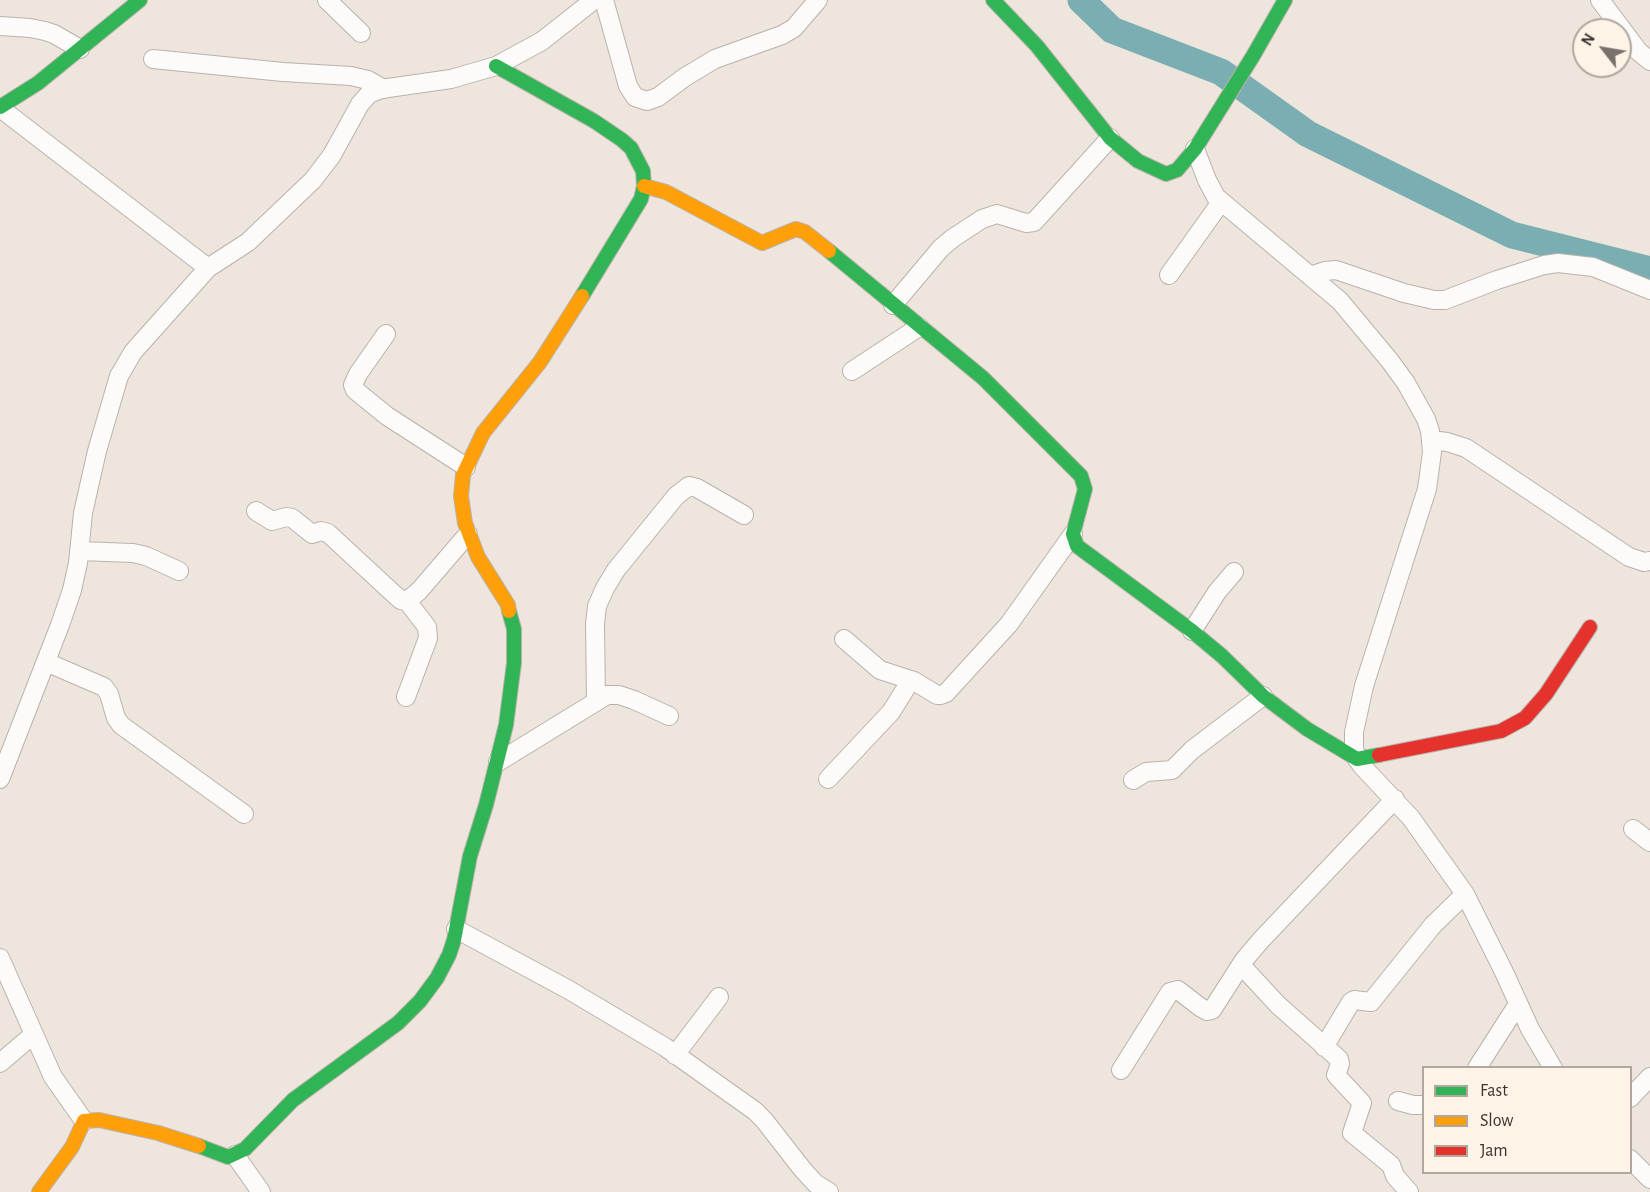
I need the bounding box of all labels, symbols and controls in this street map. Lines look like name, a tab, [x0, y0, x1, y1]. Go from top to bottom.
north arrow	[1572, 18, 1632, 78]
text: N	[1579, 31, 1598, 49]
legend	[1422, 1066, 1632, 1174]
text: Fast	[1480, 1082, 1508, 1100]
text: Slow	[1480, 1112, 1513, 1130]
text: Jam	[1480, 1142, 1508, 1160]

